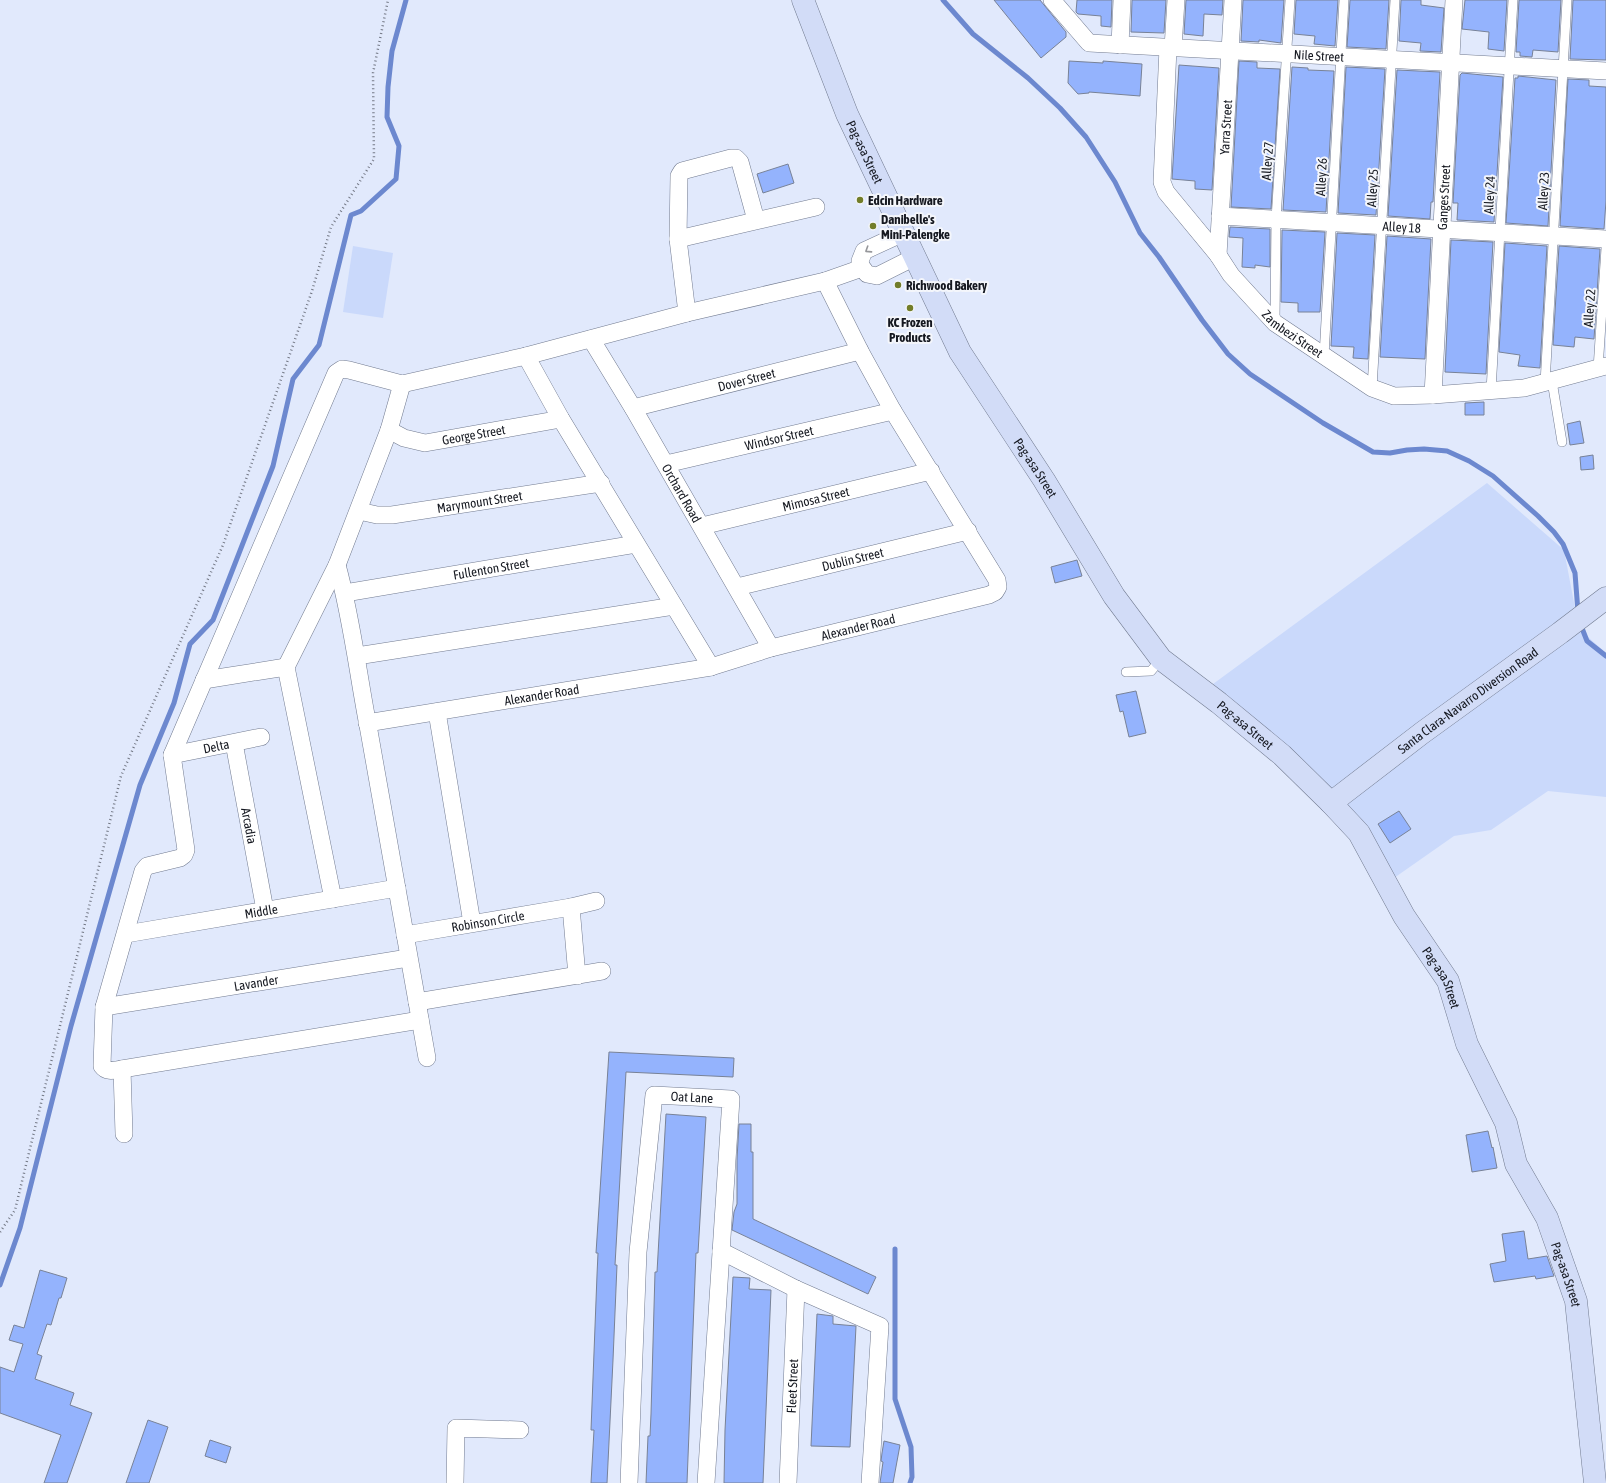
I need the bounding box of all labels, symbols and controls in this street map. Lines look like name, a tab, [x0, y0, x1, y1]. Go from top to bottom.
street label: Nile Street	[1293, 47, 1345, 65]
street label: Yarra Street	[1217, 99, 1235, 155]
street label: Pag-asa Street	[843, 118, 886, 186]
street label: Alley 27	[1259, 141, 1276, 181]
street label: Alley 26	[1313, 158, 1330, 197]
street label: Ganges Street	[1435, 164, 1453, 230]
street label: Alley 25	[1364, 169, 1381, 208]
street label: Alley 23	[1535, 172, 1552, 211]
street label: Alley 24	[1481, 176, 1498, 215]
place label: Edcin Hardware	[868, 193, 943, 208]
marker: Edcin Hardware	[855, 195, 865, 205]
place label: Danibelle's Mini-Palengke	[881, 212, 950, 242]
street label: Alley 18	[1382, 219, 1421, 236]
marker: Danibelle's Mini-Palengke	[868, 221, 878, 231]
one-way arrow	[865, 245, 872, 252]
place label: Richwood Bakery	[906, 278, 988, 293]
marker: Richwood Bakery	[893, 280, 903, 290]
street label: Alley 22	[1581, 288, 1598, 328]
marker: KC Frozen Products	[905, 303, 915, 313]
street label: Zambezi Street	[1259, 307, 1326, 361]
place label: KC Frozen Products	[887, 315, 933, 345]
street label: Dover Street	[716, 366, 777, 394]
street label: George Street	[441, 422, 507, 448]
street label: Windsor Street	[743, 423, 815, 453]
street label: Pag-asa Street	[1011, 435, 1060, 501]
street label: Orchard Road	[659, 461, 704, 525]
street label: Mimosa Street	[781, 484, 851, 514]
street label: Marymount Street	[436, 488, 524, 516]
street label: Dublin Street	[820, 545, 885, 574]
street label: Fullenton Street	[452, 555, 530, 583]
street label: Alexander Road	[820, 611, 897, 644]
street label: Santa Clara-Navarro Diversion Road	[1395, 644, 1541, 757]
street label: Alexander Road	[503, 682, 580, 709]
street label: Pag-asa Street	[1214, 698, 1276, 753]
street label: Delta	[202, 737, 231, 757]
street label: Arcadia	[238, 806, 260, 845]
street label: Middle	[243, 901, 279, 922]
street label: Robinson Circle	[450, 908, 526, 935]
street label: Pag-asa Street	[1419, 944, 1463, 1011]
street label: Lavander	[233, 972, 279, 994]
street label: Oat Lane	[670, 1089, 714, 1106]
street label: Pag-asa Street	[1548, 1240, 1584, 1308]
street label: Fleet Street	[784, 1358, 801, 1414]

